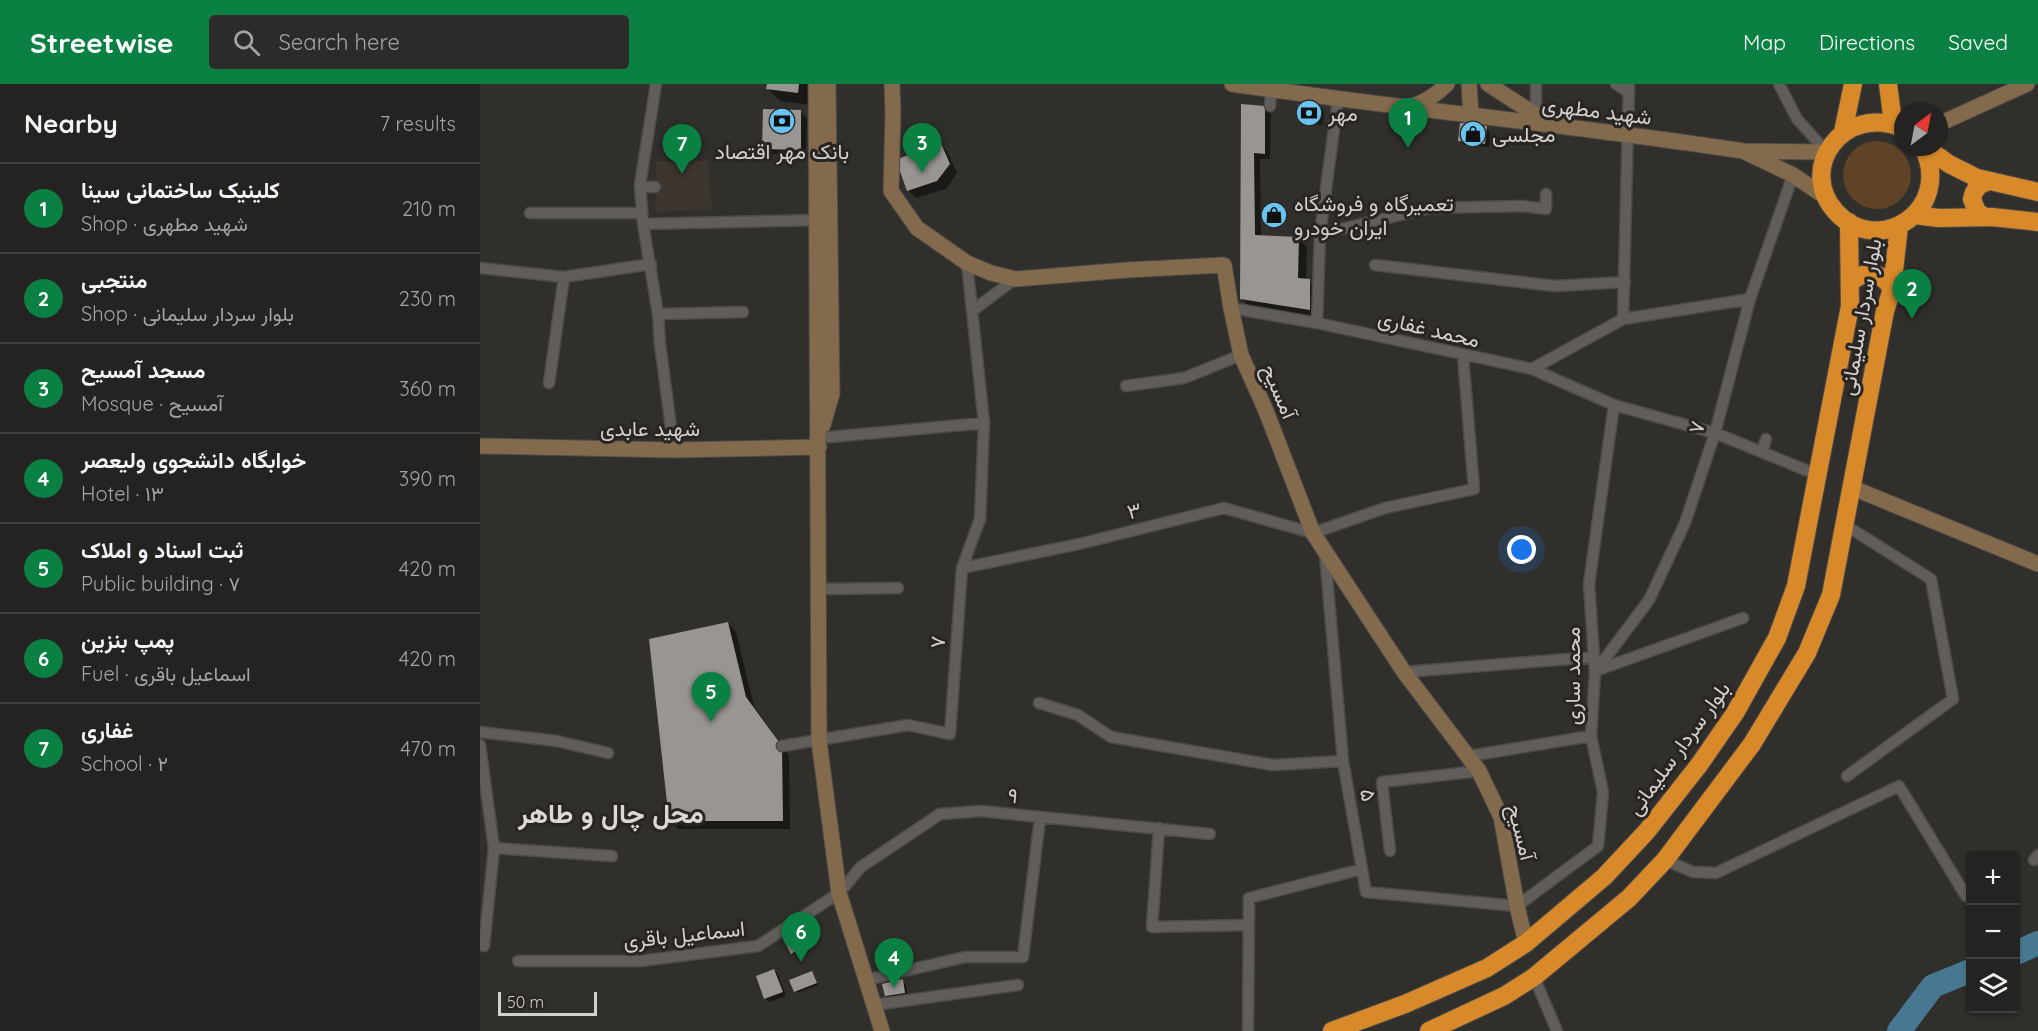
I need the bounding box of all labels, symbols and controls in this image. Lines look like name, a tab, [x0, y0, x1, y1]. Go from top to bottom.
search box	[209, 15, 629, 69]
text: Streetwise	[30, 25, 173, 60]
icon: search	[230, 26, 263, 59]
text: Search here	[278, 28, 400, 56]
text: Map	[1743, 29, 1786, 55]
text: Directions	[1819, 29, 1915, 55]
text: Saved	[1948, 29, 2008, 55]
street label: شهید مطهری	[1541, 90, 1653, 131]
bank icon: مهر	[1294, 98, 1324, 128]
pin: 1	[1388, 98, 1428, 148]
place label: مهر	[1327, 100, 1358, 127]
north arrow	[1894, 102, 1948, 156]
bank icon: بانک مهر اقتصاد	[767, 106, 797, 136]
text: Nearby	[24, 107, 118, 140]
text: 7 results	[380, 111, 456, 136]
shop icon: مجلسی	[1458, 119, 1488, 149]
place label: مجلسی	[1492, 121, 1556, 147]
pin: 7	[662, 124, 702, 174]
pin: 3	[902, 124, 942, 173]
place label: بانک مهر اقتصاد	[715, 138, 849, 165]
text: کلینیک ساختمانی سینا	[81, 176, 280, 204]
place label: تعمیرگاه و فروشگاه ایران خودرو	[1294, 190, 1454, 241]
text: 1	[40, 196, 47, 221]
text: 210 m	[402, 196, 456, 221]
shop icon: تعمیرگاه و فروشگاه ایران خودرو	[1259, 200, 1289, 230]
text: Shop · شهید مطهری	[81, 211, 248, 236]
street label: بلوار سردار سلیمانی	[1833, 237, 1888, 398]
text: منتجبی	[81, 266, 147, 294]
pin: 2	[1892, 270, 1932, 319]
text: 2	[38, 286, 49, 311]
text: 230 m	[399, 286, 456, 311]
text: Shop · بلوار سردار سلیمانی	[81, 301, 294, 326]
street label: محمد غفاری	[1375, 304, 1482, 353]
text: مسجد آمسیح	[81, 356, 205, 384]
street label: آمسیح	[1255, 360, 1304, 425]
text: 3	[38, 376, 49, 401]
text: 360 m	[399, 376, 456, 401]
text: Mosque · آمسیح	[81, 391, 223, 416]
street label: شهید عابدی	[600, 415, 700, 442]
street label: ۷	[1682, 417, 1710, 437]
text: خوابگاه دانشجوی ولیعصر	[81, 446, 306, 474]
text: 4	[38, 466, 49, 491]
text: 390 m	[399, 466, 456, 491]
text: Hotel · ۱۳	[81, 481, 164, 506]
street label: ۳	[1124, 496, 1144, 524]
your location	[1507, 535, 1536, 564]
text: ثبت اسناد و املاک	[81, 536, 243, 564]
text: 5	[38, 556, 49, 581]
text: 420 m	[399, 556, 456, 581]
text: Public building · ۷	[81, 571, 240, 596]
text: پمپ بنزین	[81, 626, 174, 654]
street label: محمد ساری	[1559, 627, 1586, 725]
street label: ۷	[924, 635, 950, 649]
text: 6	[38, 646, 49, 671]
text: 420 m	[399, 646, 456, 671]
text: Fuel · اسماعیل باقری	[81, 661, 251, 686]
pin: 5	[692, 672, 730, 722]
street label: بلوار سردار سلیمانی	[1621, 676, 1736, 821]
text: غفاری	[81, 716, 134, 744]
text: 7	[38, 736, 49, 761]
text: 470 m	[400, 736, 456, 761]
text: School · ۲	[81, 751, 168, 776]
street label: ۹	[1006, 781, 1020, 809]
street label: ۵	[1355, 787, 1383, 803]
district label: محل چال و طاهر	[517, 796, 704, 832]
street label: آمسیح	[1501, 801, 1542, 865]
map controls	[1966, 851, 2020, 1013]
button: +	[1966, 851, 2020, 905]
button: −	[1966, 905, 2020, 959]
pin: 6	[782, 912, 820, 962]
street label: اسماعیل باقری	[622, 915, 746, 954]
pin: 4	[874, 938, 914, 988]
button: layers	[1966, 959, 2020, 1013]
scale bar	[498, 989, 597, 1016]
text: 50 m	[507, 992, 544, 1012]

